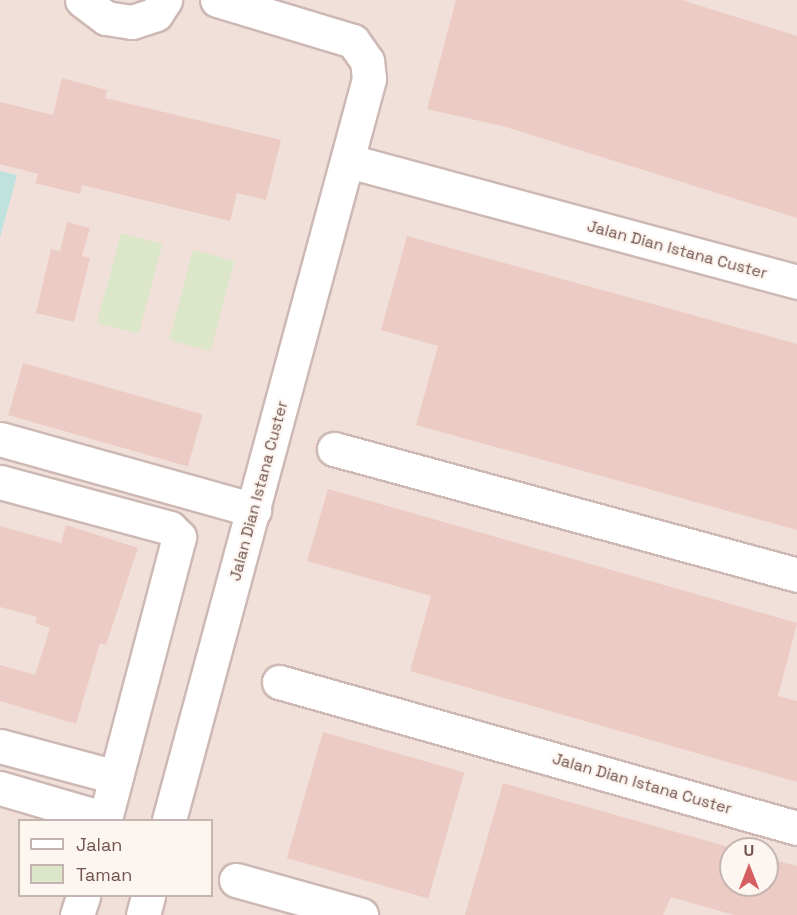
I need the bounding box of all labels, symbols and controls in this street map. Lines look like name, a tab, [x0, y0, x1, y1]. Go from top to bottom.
street label: Jalan Dian Istana Custer	[585, 217, 769, 283]
street label: Jalan Dian Istana Custer	[226, 399, 292, 583]
street label: Jalan Dian Istana Custer	[550, 749, 734, 819]
legend	[18, 819, 213, 897]
text: Jalan	[76, 833, 122, 856]
north arrow	[719, 837, 779, 897]
text: U	[744, 840, 754, 861]
text: Taman	[76, 863, 132, 886]

